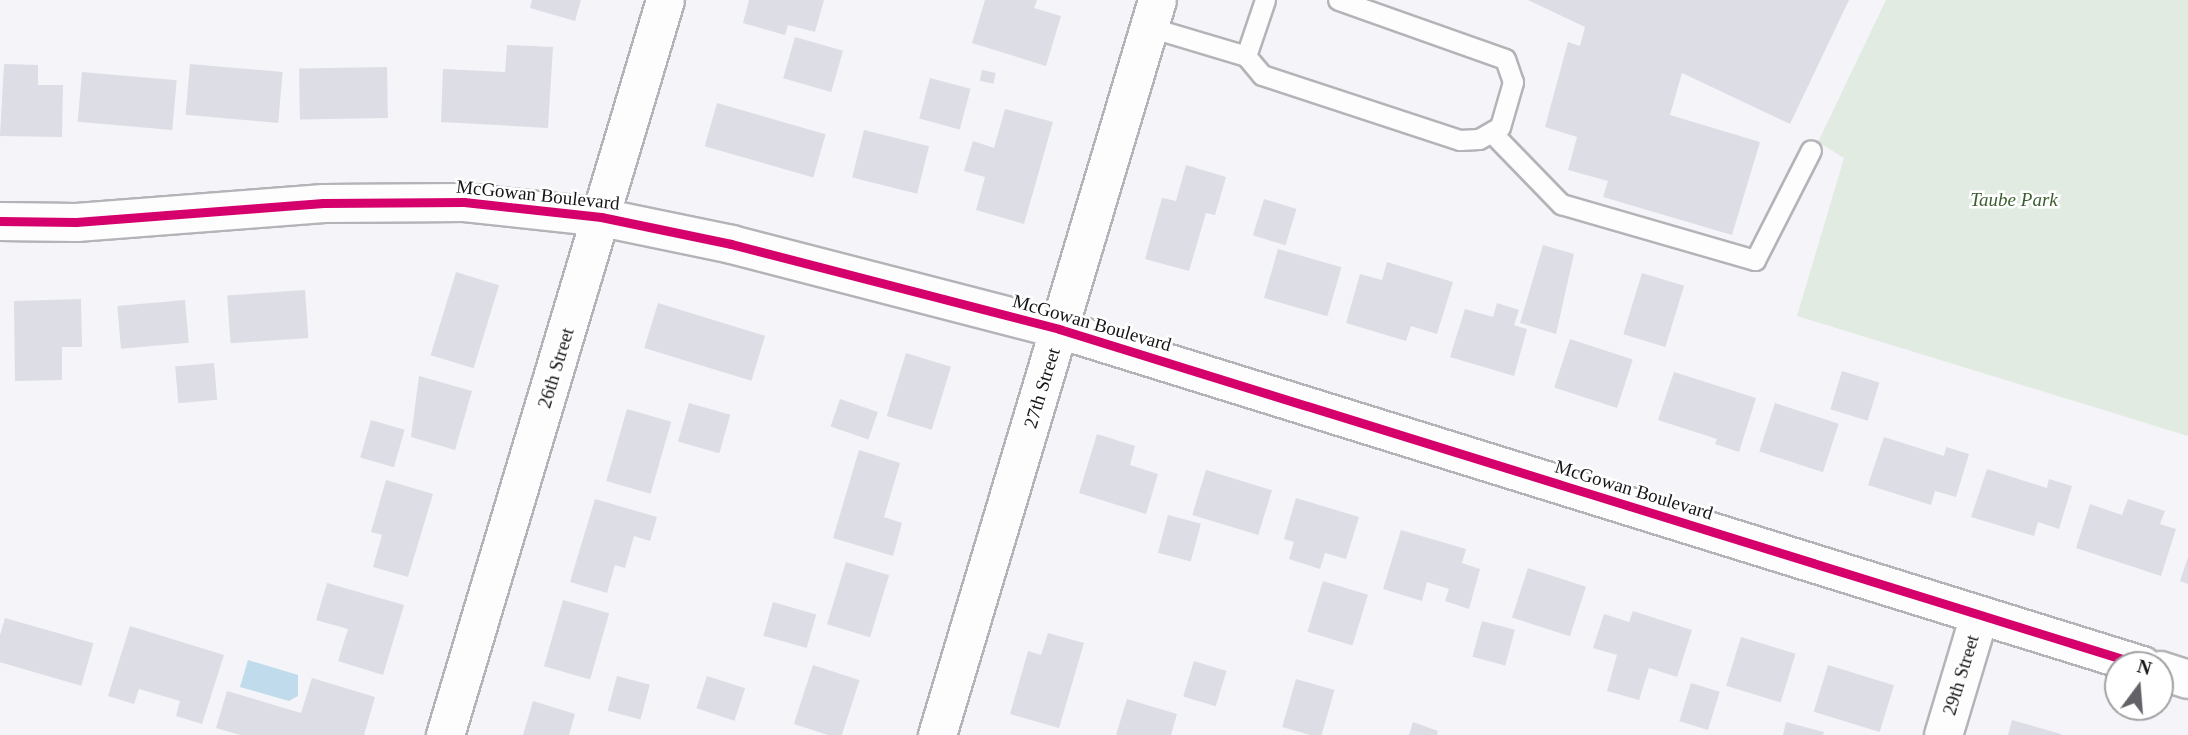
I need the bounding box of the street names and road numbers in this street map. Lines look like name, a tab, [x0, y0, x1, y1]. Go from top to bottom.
street label: McGowan Boulevard	[455, 175, 621, 215]
street label: McGowan Boulevard	[1010, 289, 1174, 357]
street label: 26th Street	[533, 325, 579, 411]
street label: 27th Street	[1019, 345, 1065, 431]
street label: McGowan Boulevard	[1552, 455, 1716, 525]
street label: 29th Street	[1938, 632, 1984, 718]

